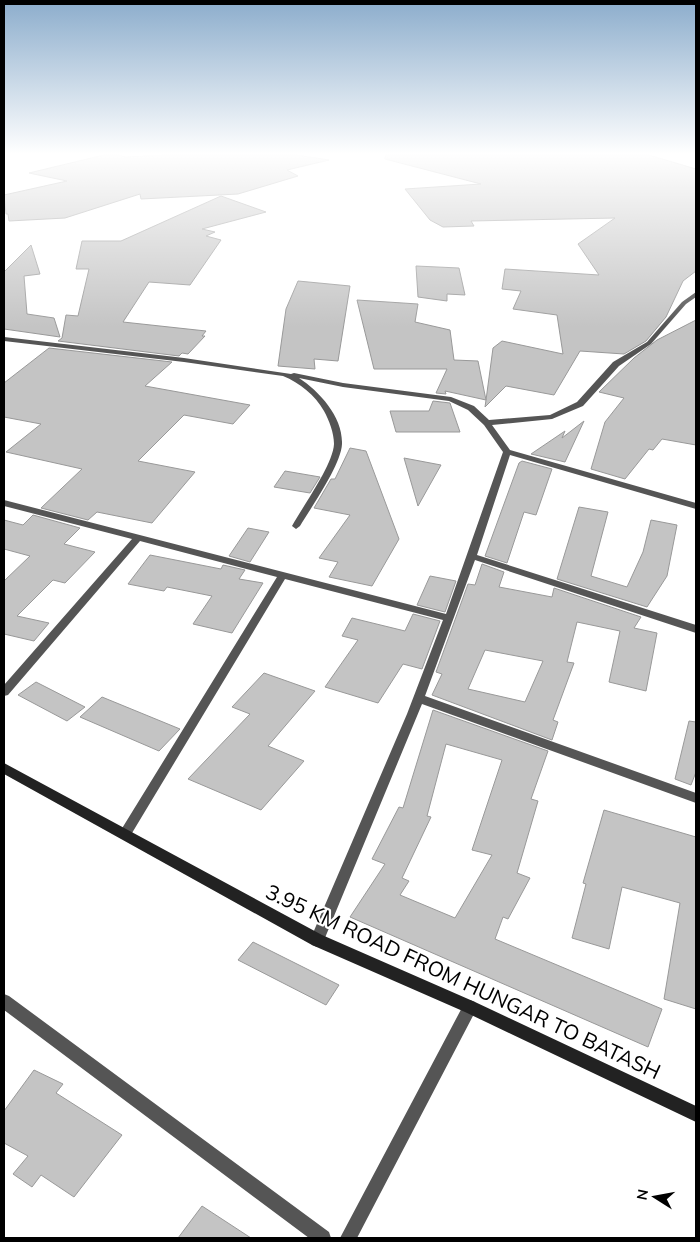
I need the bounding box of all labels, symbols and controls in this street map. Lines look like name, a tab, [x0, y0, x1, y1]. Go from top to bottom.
street label: 3.95 KM ROAD FROM HUNGAR TO BATASH	[262, 878, 665, 1084]
north arrow	[630, 1172, 680, 1222]
text: N	[632, 1188, 652, 1201]

